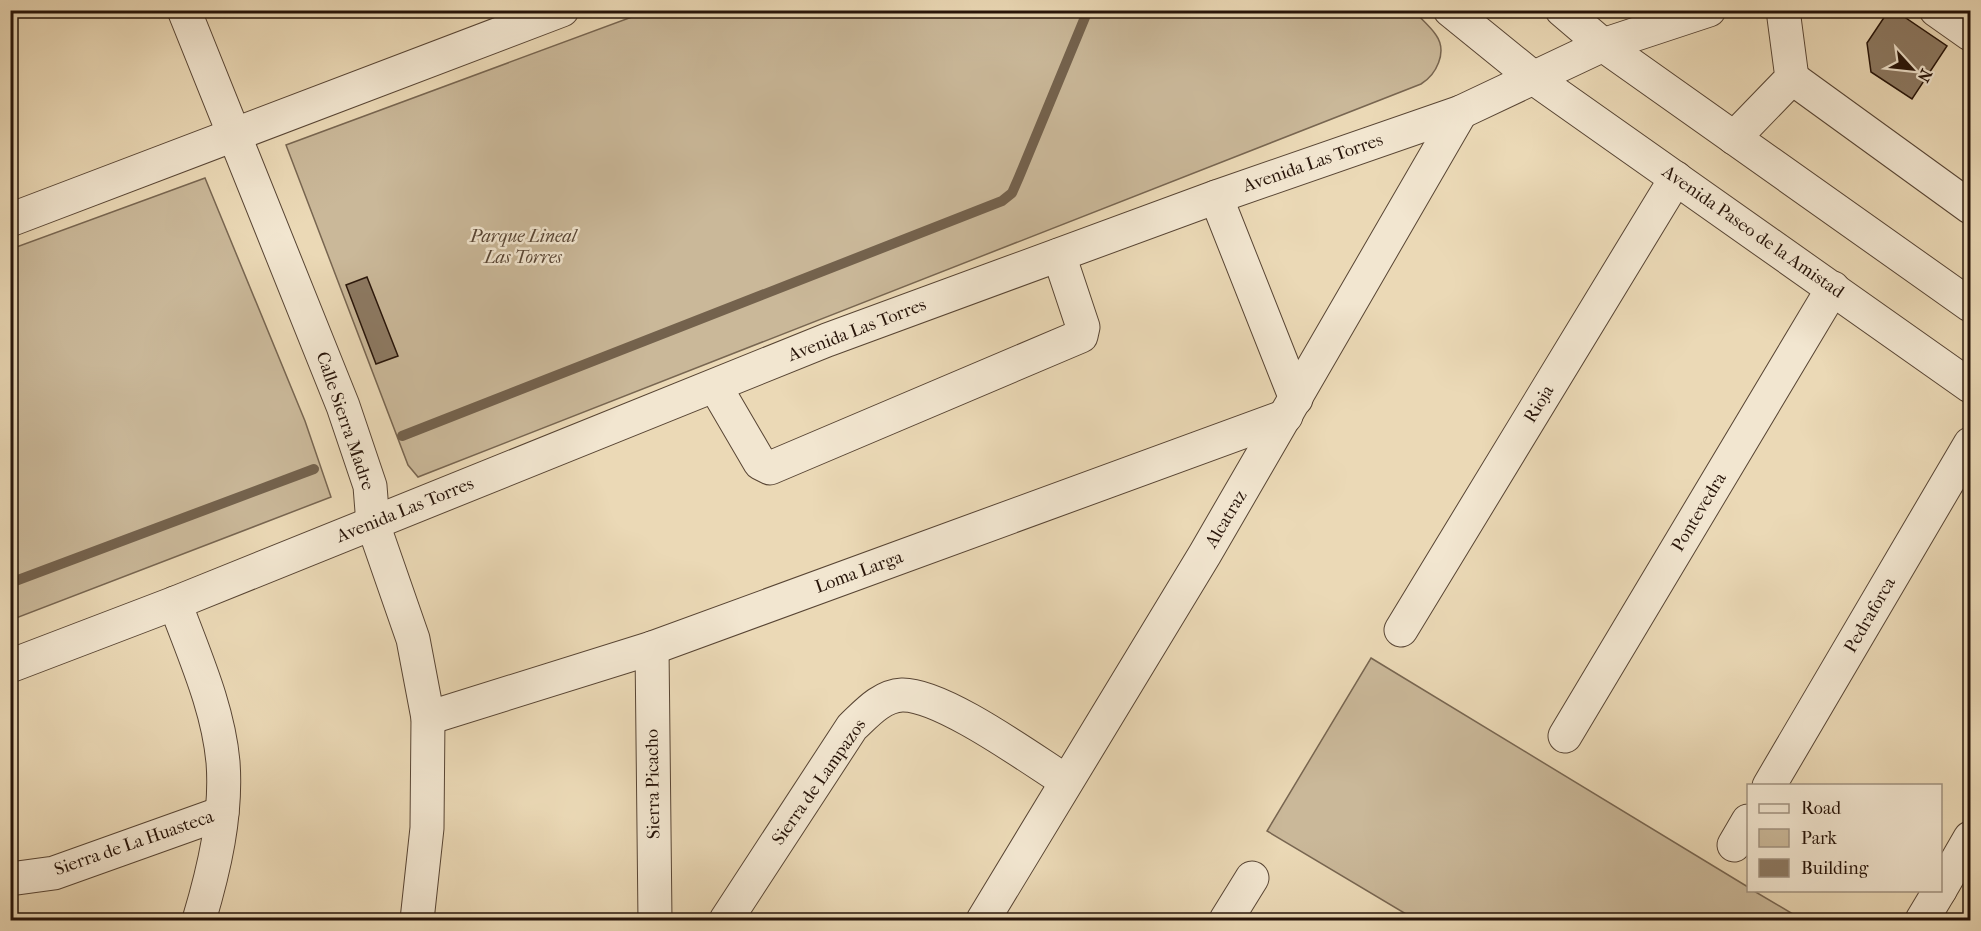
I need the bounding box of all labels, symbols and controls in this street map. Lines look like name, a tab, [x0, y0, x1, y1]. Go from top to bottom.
north arrow	[1882, 39, 1942, 99]
text: N	[1913, 66, 1936, 86]
street label: Avenida Las Torres	[1239, 129, 1386, 197]
street label: Avenida Paseo de la Amistad	[1657, 161, 1848, 303]
park label: Parque Lineal Las Torres	[469, 226, 579, 268]
street label: Avenida Las Torres	[784, 294, 929, 366]
street label: Calle Sierra Madre	[311, 349, 379, 493]
street label: Rioja	[1520, 381, 1559, 427]
street label: Pontevedra	[1667, 468, 1731, 555]
street label: Avenida Las Torres	[332, 473, 477, 548]
street label: Alcatraz	[1200, 486, 1251, 552]
street label: Loma Larga	[812, 546, 906, 598]
street label: Pedraforca	[1840, 573, 1900, 656]
street label: Sierra de Lampazos	[768, 715, 871, 849]
street label: Sierra Picacho	[642, 729, 664, 839]
legend	[1747, 784, 1942, 892]
text: Road	[1801, 798, 1841, 819]
street label: Sierra de La Huasteca	[52, 806, 217, 880]
text: Park	[1801, 828, 1838, 849]
text: Building	[1801, 858, 1869, 879]

